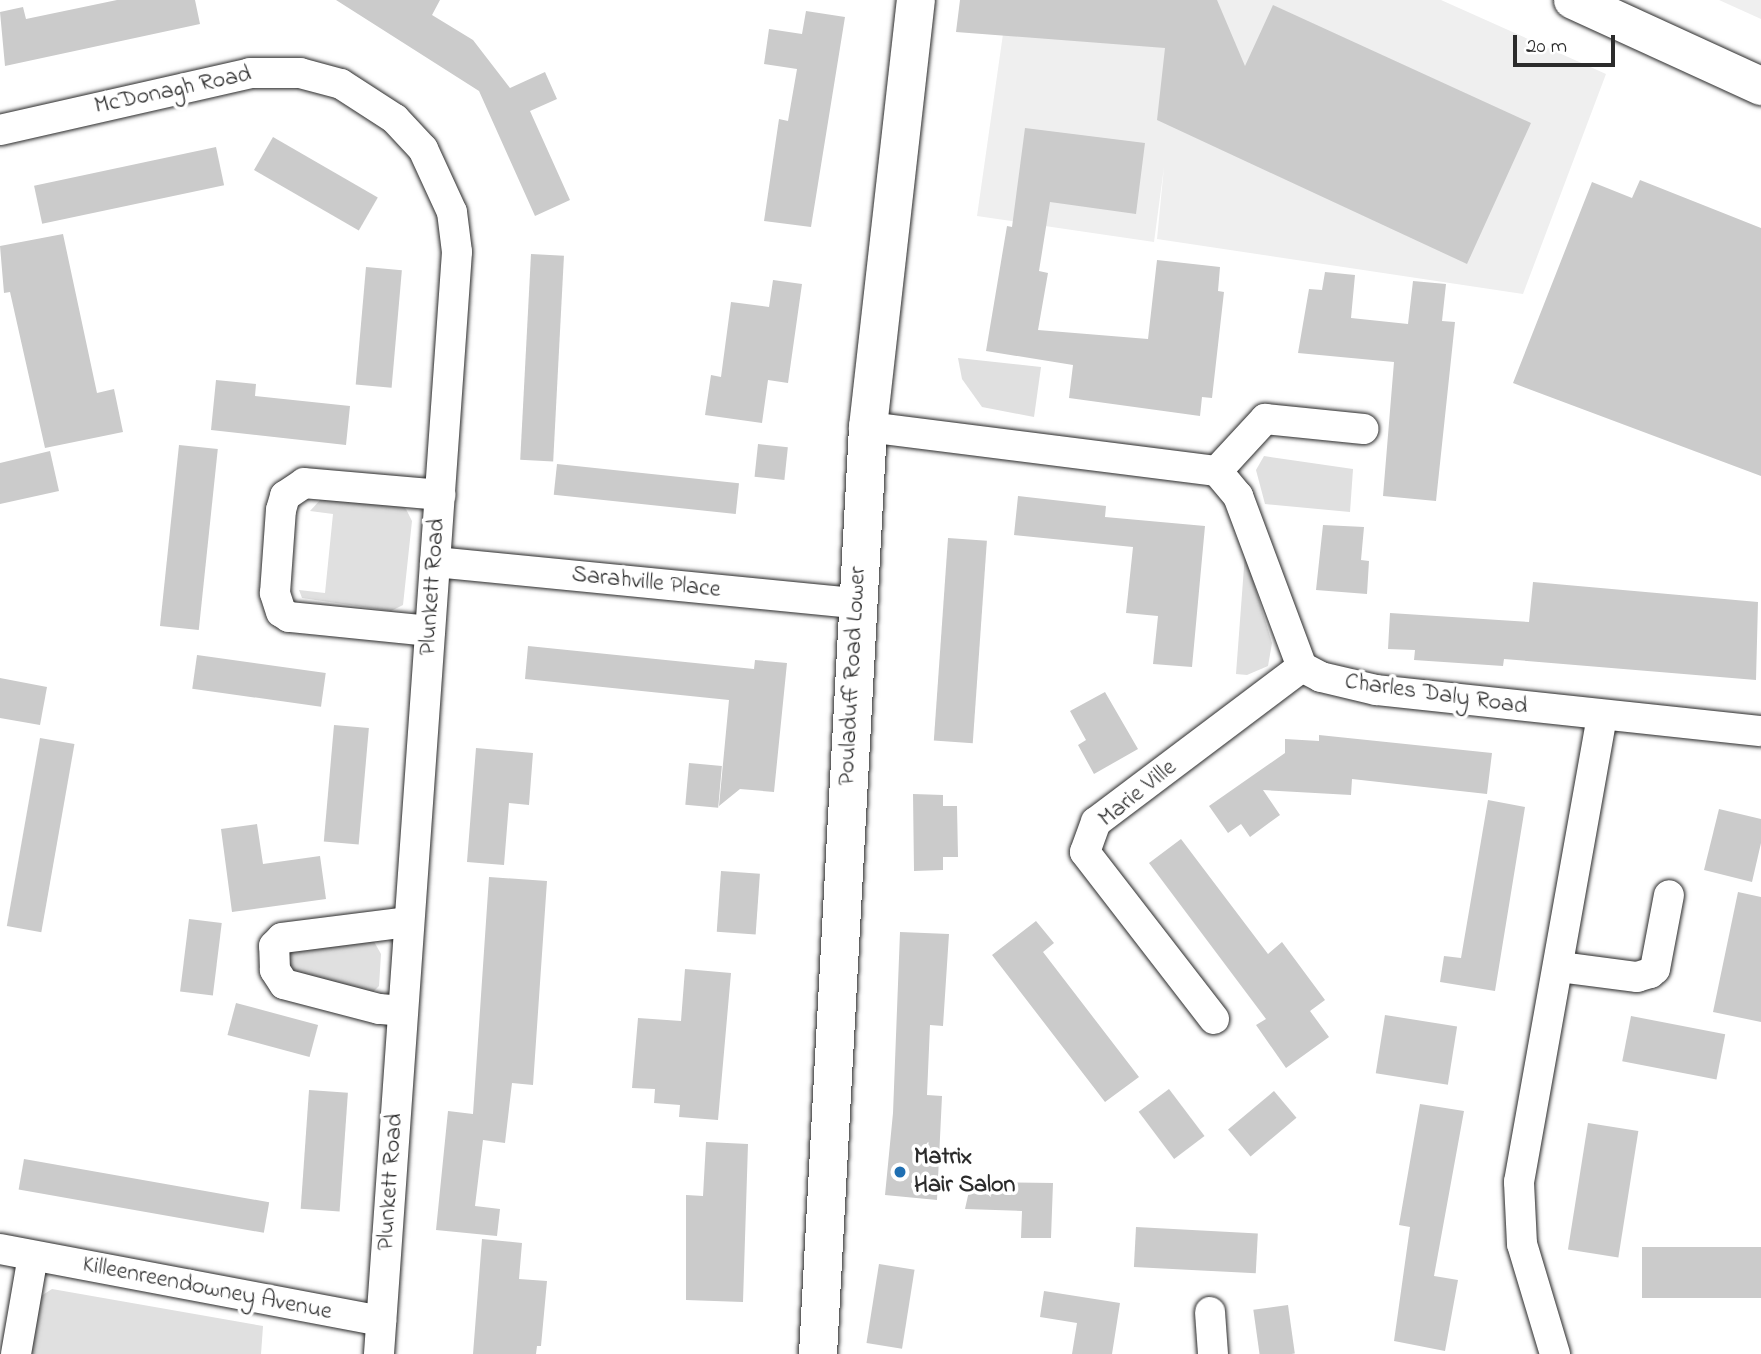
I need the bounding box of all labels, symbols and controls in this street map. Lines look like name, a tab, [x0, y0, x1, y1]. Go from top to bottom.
scale bar	[1516, 21, 1618, 65]
text: 20 m	[1526, 32, 1567, 62]
street label: McDonagh Road	[92, 60, 254, 122]
street label: Plunkett Road	[414, 517, 452, 657]
street label: Sarahville Place	[570, 561, 722, 605]
street label: Pouladuff Road Lower	[833, 566, 873, 786]
street label: Charles Daly Road	[1343, 668, 1529, 722]
street label: Marie Ville	[1093, 754, 1183, 834]
street label: Plunkett Road	[372, 1112, 410, 1252]
place label: Matrix Hair Salon	[914, 1144, 1015, 1200]
marker: Matrix Hair Salon	[892, 1164, 908, 1180]
street label: Killeenreendowney Avenue	[80, 1251, 334, 1327]

